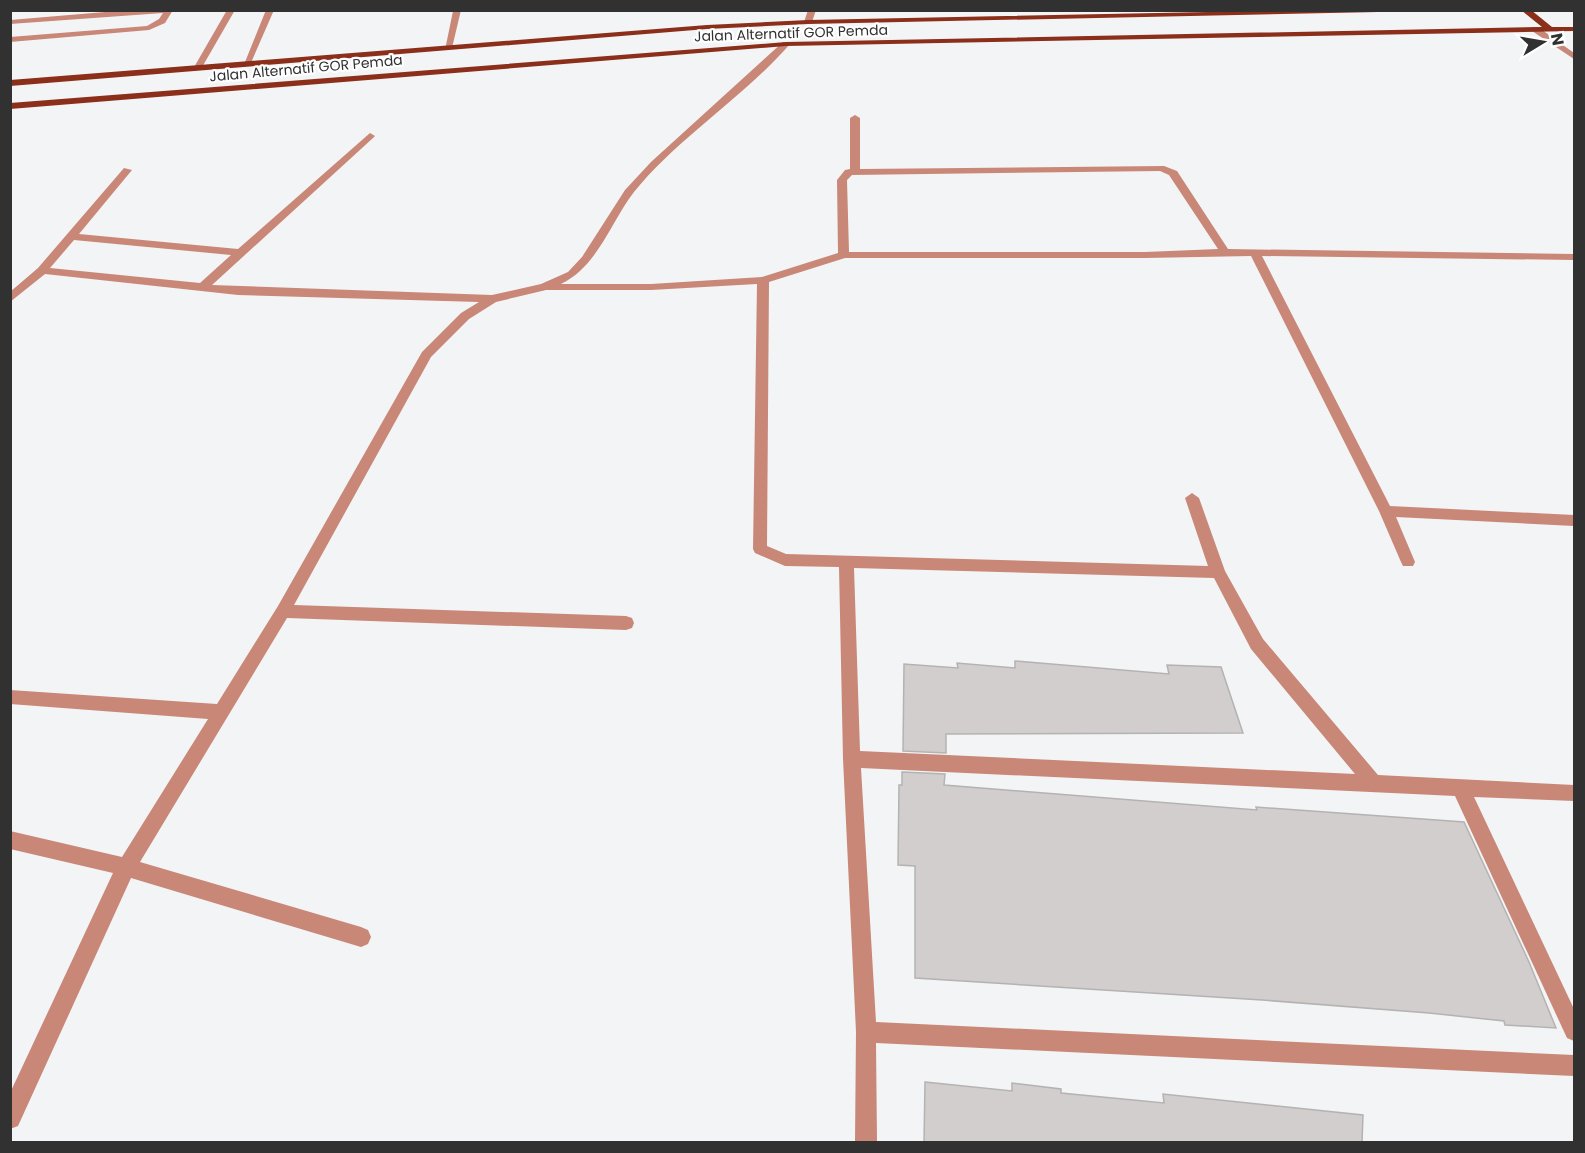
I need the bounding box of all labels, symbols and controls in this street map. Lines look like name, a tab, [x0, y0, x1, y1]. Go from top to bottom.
north arrow	[1513, 12, 1573, 72]
street label: Jalan Alternatif GOR Pemda	[694, 20, 888, 46]
text: N	[1545, 31, 1570, 47]
street label: Jalan Alternatif GOR Pemda	[209, 50, 403, 86]

